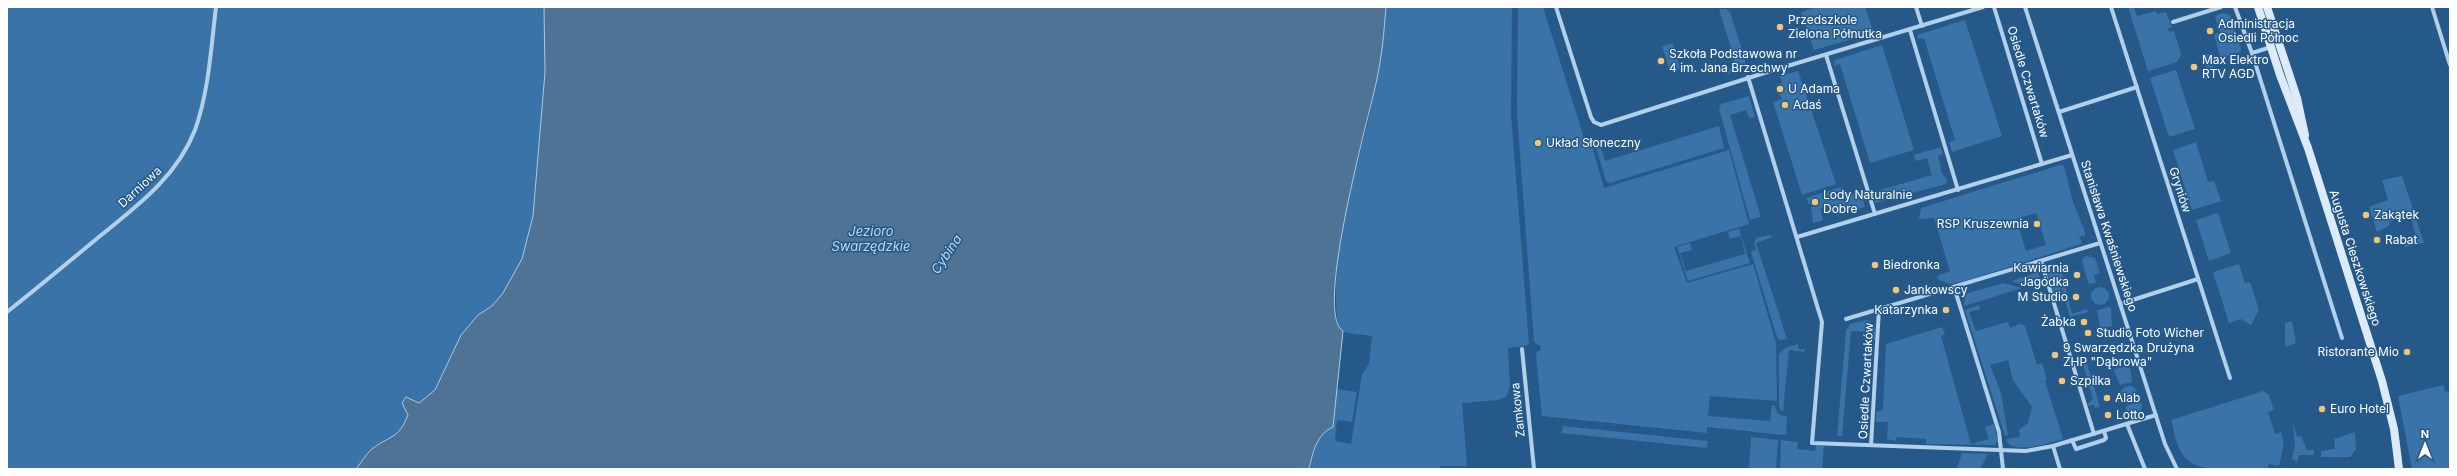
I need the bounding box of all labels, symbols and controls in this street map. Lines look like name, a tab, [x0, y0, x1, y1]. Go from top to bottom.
place label: Przedszkole Zielona Półnutka	[1788, 12, 1882, 41]
place label: Administracja Osiedli Północ	[2218, 16, 2299, 45]
marker: Przedszkole Zielona Półnutka	[1775, 22, 1785, 32]
street label: Osiedle Czwartaków	[2004, 24, 2053, 140]
marker: Administracja Osiedli Północ	[2205, 26, 2215, 36]
place label: Szkoła Podstawowa nr 4 im. Jana Brzechwy	[1669, 46, 1798, 75]
place label: Max Elektro RTV AGD	[2202, 52, 2269, 81]
marker: Szkoła Podstawowa nr 4 im. Jana Brzechwy	[1656, 56, 1666, 66]
marker: Max Elektro RTV AGD	[2189, 62, 2199, 72]
place label: U Adama	[1788, 81, 1840, 96]
marker: U Adama	[1775, 84, 1785, 94]
place label: Adaś	[1793, 97, 1822, 112]
marker: Adaś	[1780, 100, 1790, 110]
place label: Układ Słoneczny	[1546, 135, 1641, 150]
marker: Układ Słoneczny	[1533, 138, 1543, 148]
street label: Stanisława Kwaśniewskiego	[2078, 158, 2141, 314]
street label: Darniowa	[115, 163, 164, 210]
street label: Gryniów	[2166, 165, 2195, 215]
place label: Lody Naturalnie Dobre	[1823, 187, 1912, 216]
street label: Augusta Cieszkowskiego	[2326, 188, 2385, 328]
marker: Lody Naturalnie Dobre	[1810, 197, 1820, 207]
place label: Zakątek	[2374, 207, 2419, 222]
marker: Zakątek	[2361, 210, 2371, 220]
place label: RSP Kruszewnia	[1937, 216, 2029, 231]
marker: RSP Kruszewnia	[2032, 219, 2042, 229]
water label: Jezioro Swarzędzkie	[831, 223, 911, 254]
water label: Cybina	[927, 231, 965, 277]
place label: Rabat	[2385, 232, 2418, 247]
marker: Rabat	[2372, 235, 2382, 245]
place label: Biedronka	[1883, 257, 1940, 272]
marker: Biedronka	[1870, 260, 1880, 270]
place label: Kawiarnia Jagódka	[2013, 260, 2069, 289]
marker: Kawiarnia Jagódka	[2072, 270, 2082, 280]
place label: Jankowscy	[1904, 282, 1968, 297]
marker: Jankowscy	[1891, 285, 1901, 295]
place label: M Studio	[2018, 289, 2068, 304]
marker: M Studio	[2071, 292, 2081, 302]
place label: Katarzynka	[1874, 302, 1938, 317]
marker: Katarzynka	[1941, 305, 1951, 315]
place label: Żabka	[2041, 314, 2076, 329]
marker: Żabka	[2079, 317, 2089, 327]
street label: Osiedle Czwartaków	[1855, 322, 1876, 440]
place label: Studio Foto Wicher	[2096, 325, 2204, 340]
marker: Studio Foto Wicher	[2083, 328, 2093, 338]
place label: 9 Swarzędzka Drużyna ZHP "Dąbrowa"	[2063, 340, 2194, 369]
place label: Ristorante Mio	[2318, 344, 2399, 359]
marker: Ristorante Mio	[2402, 347, 2412, 357]
marker: 9 Swarzędzka Drużyna ZHP "Dąbrowa"	[2050, 350, 2060, 360]
place label: Szpilka	[2070, 373, 2111, 388]
marker: Szpilka	[2057, 376, 2067, 386]
street label: Zamkowa	[1507, 382, 1528, 438]
place label: Alab	[2115, 390, 2140, 405]
marker: Alab	[2102, 393, 2112, 403]
place label: Euro Hotel	[2330, 401, 2389, 416]
marker: Euro Hotel	[2317, 404, 2327, 414]
place label: Lotto	[2116, 407, 2145, 422]
marker: Lotto	[2103, 410, 2113, 420]
north arrow	[2405, 424, 2445, 464]
text: N	[2421, 427, 2429, 441]

